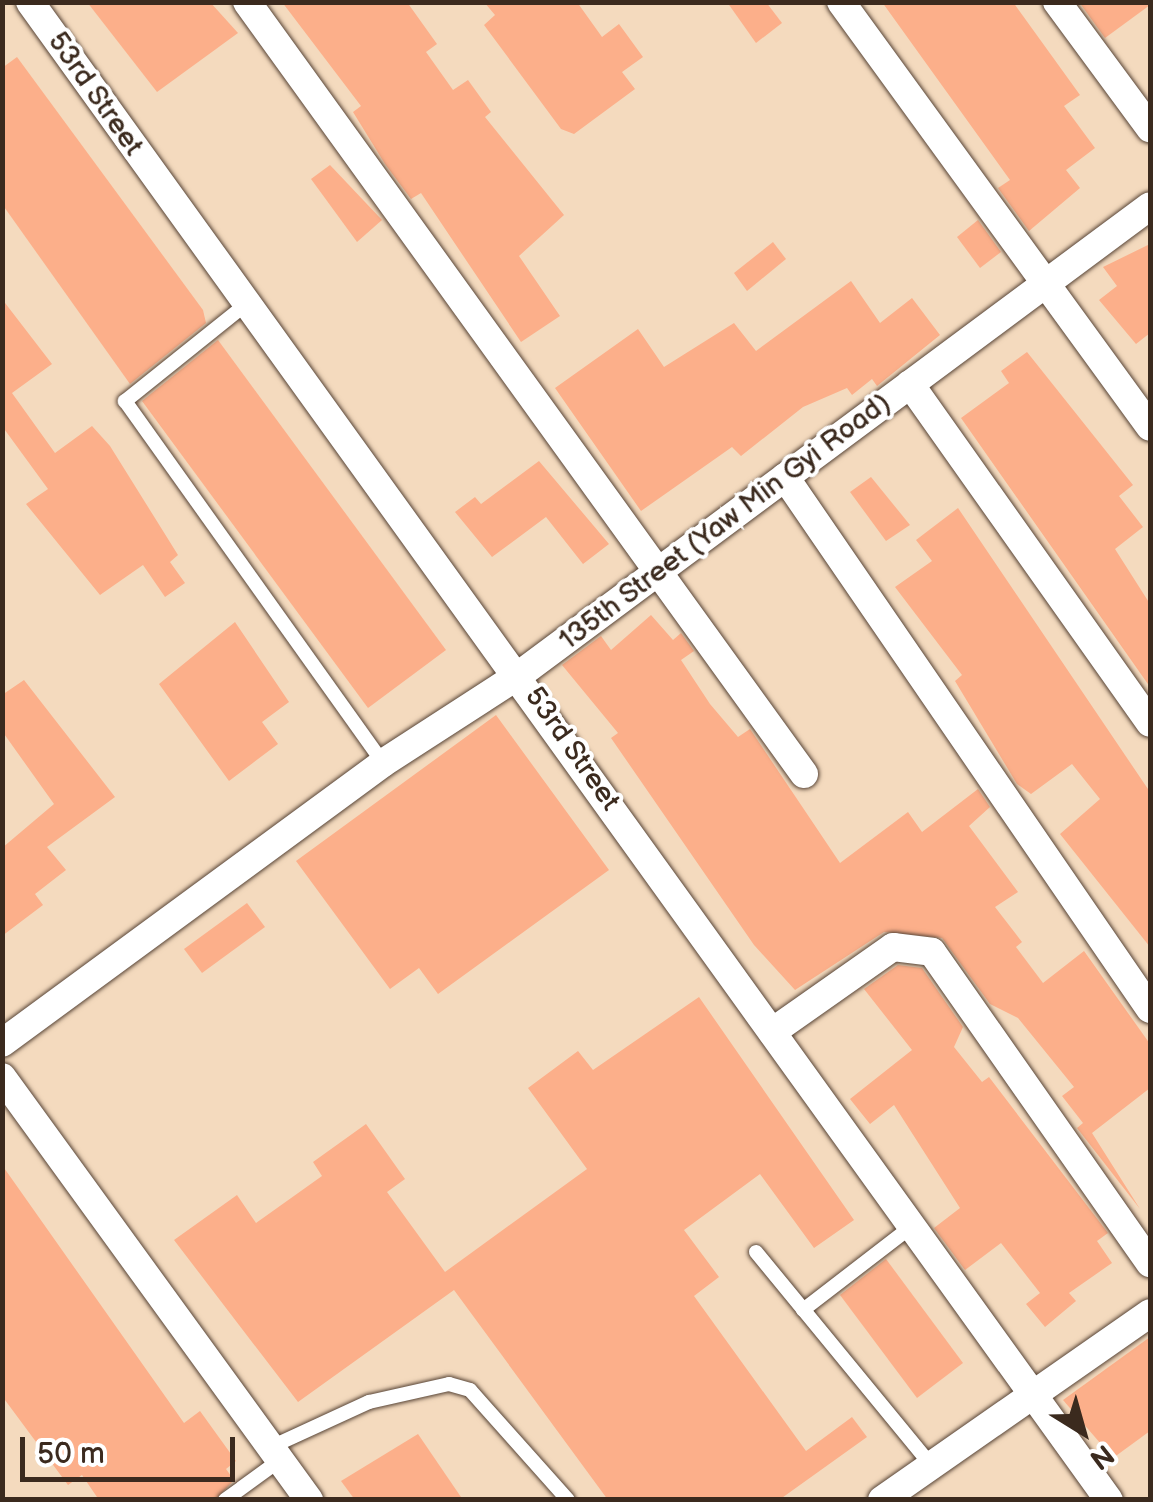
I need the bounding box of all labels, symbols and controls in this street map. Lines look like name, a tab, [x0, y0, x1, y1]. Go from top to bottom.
street label: 53rd Street	[40, 26, 150, 162]
street label: 135th Street (Yaw Min Gyi Road)	[553, 386, 897, 658]
street label: 53rd Street	[517, 681, 627, 817]
north arrow	[1033, 1382, 1133, 1482]
scale bar	[25, 1417, 240, 1479]
text: 50 m	[37, 1436, 105, 1472]
text: N	[1083, 1437, 1120, 1476]

